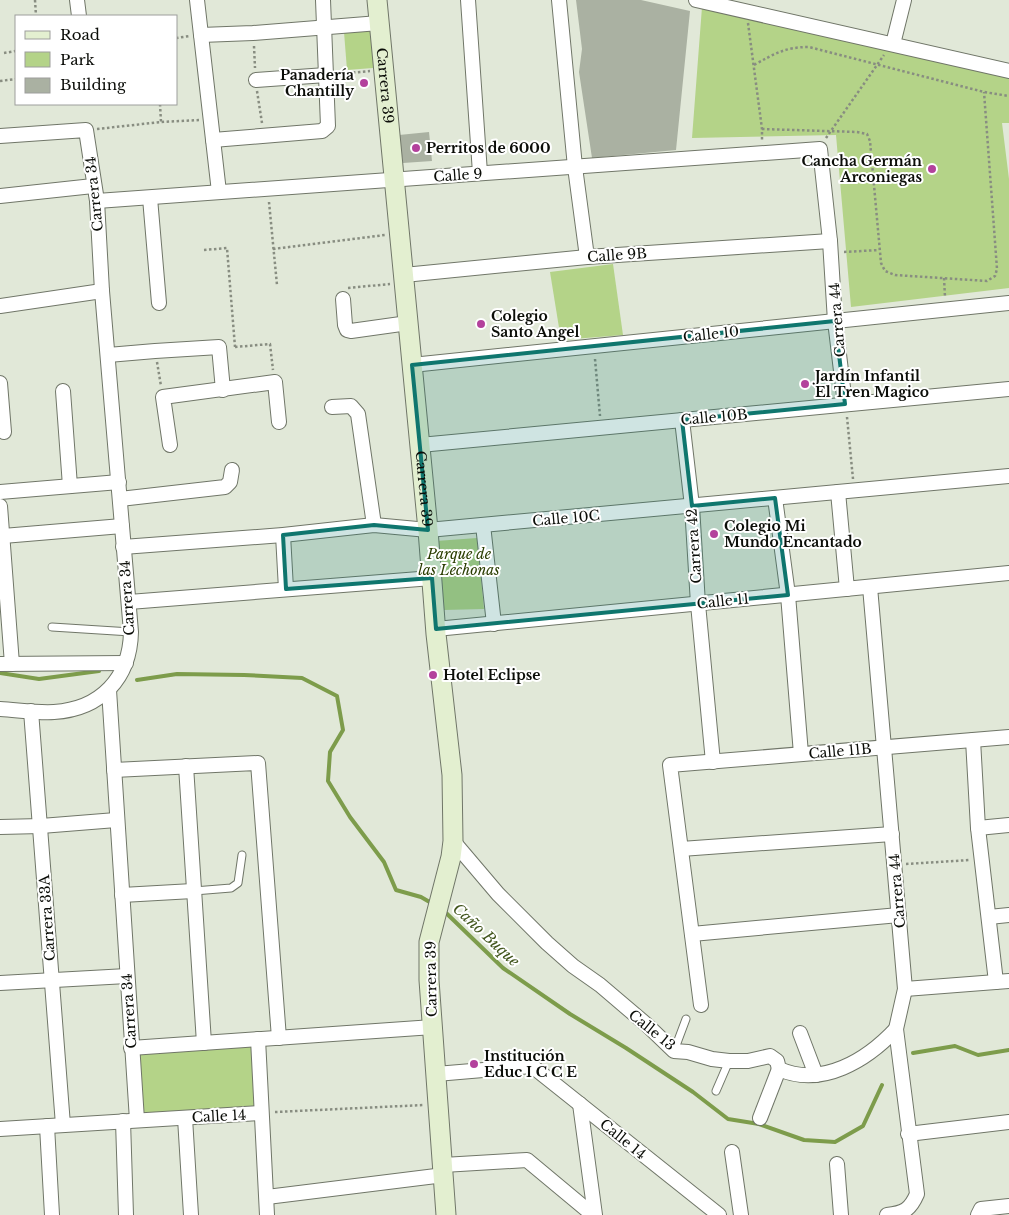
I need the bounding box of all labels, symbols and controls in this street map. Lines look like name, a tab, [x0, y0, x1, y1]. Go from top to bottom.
legend	[15, 15, 178, 105]
text: Road	[60, 25, 100, 44]
street label: Carrera 39	[373, 47, 398, 124]
text: Park	[60, 50, 96, 69]
place label: Panadería Chantilly	[280, 66, 355, 100]
text: Building	[60, 75, 127, 94]
marker: Panadería Chantilly	[358, 77, 370, 89]
place label: Perritos de 6000	[426, 139, 550, 157]
marker: Perritos de 6000	[410, 142, 422, 154]
place label: Cancha Germán Arconiegas	[801, 152, 922, 186]
street label: Carrera 34	[81, 156, 107, 232]
marker: Cancha Germán Arconiegas	[926, 163, 938, 175]
street label: Calle 9	[433, 164, 483, 186]
street label: Calle 9B	[587, 244, 648, 266]
street label: Carrera 44	[825, 282, 849, 358]
place label: Colegio Santo Angel	[491, 307, 579, 341]
marker: Colegio Santo Angel	[475, 318, 487, 330]
street label: Calle 10	[682, 322, 740, 346]
place label: Jardín Infantil El Tren Magico	[812, 367, 929, 401]
marker: Jardín Infantil El Tren Magico	[799, 378, 811, 390]
street label: Calle 10B	[680, 405, 748, 429]
street label: Carrera 39	[411, 450, 437, 528]
street label: Calle 10C	[532, 506, 600, 530]
street label: Carrera 42	[682, 508, 706, 584]
place label: Colegio Mi Mundo Encantado	[724, 517, 862, 551]
marker: Colegio Mi Mundo Encantado	[708, 528, 720, 540]
park label: Parque de las Lechonas	[418, 545, 500, 579]
street label: Carrera 34	[115, 560, 139, 636]
street label: Calle 11	[696, 589, 750, 613]
place label: Hotel Eclipse	[443, 666, 540, 684]
marker: Hotel Eclipse	[427, 669, 439, 681]
street label: Calle 11B	[808, 739, 873, 763]
street label: Carrera 44	[885, 853, 909, 929]
street label: Carrera 33A	[35, 874, 59, 962]
water label: Caño Buque	[449, 899, 524, 970]
street label: Carrera 39	[421, 941, 441, 1017]
street label: Carrera 34	[117, 973, 141, 1049]
street label: Calle 13	[625, 1006, 679, 1054]
place label: Institución Educ I C C E	[484, 1047, 577, 1081]
marker: Institución Educ I C C E	[468, 1058, 480, 1070]
street label: Calle 14	[191, 1106, 247, 1126]
street label: Calle 14	[596, 1115, 650, 1163]

